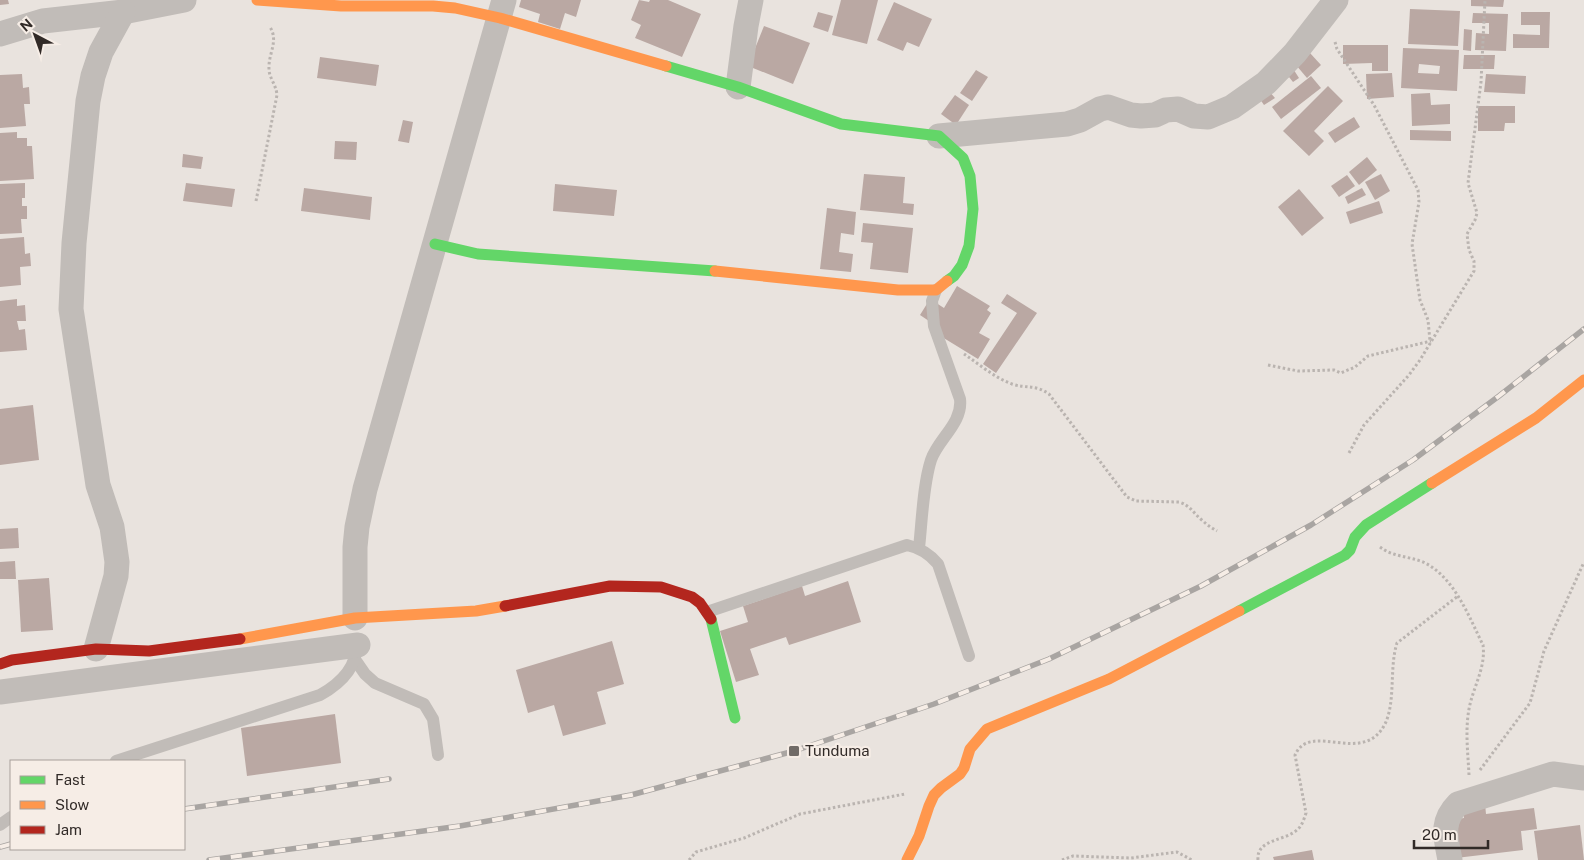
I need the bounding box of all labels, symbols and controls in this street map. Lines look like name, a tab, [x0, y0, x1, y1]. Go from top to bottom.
north arrow	[10, 10, 60, 60]
text: N	[17, 16, 36, 35]
place label: Tunduma	[805, 742, 870, 759]
marker: Tunduma	[787, 744, 801, 758]
legend	[10, 760, 185, 850]
text: Fast	[55, 771, 85, 788]
text: Slow	[55, 796, 90, 813]
scale bar	[1414, 818, 1488, 850]
text: Jam	[55, 821, 82, 838]
text: 20 m	[1422, 826, 1457, 843]

